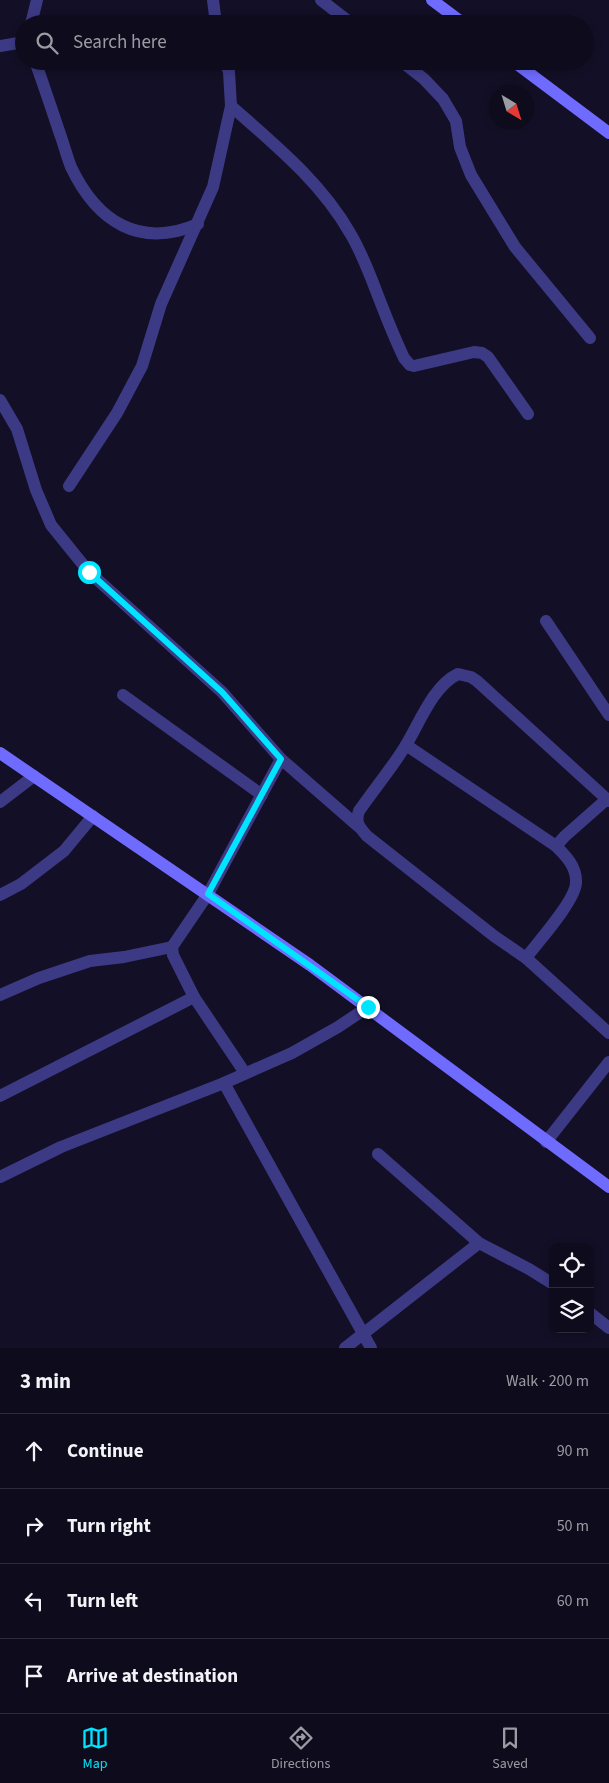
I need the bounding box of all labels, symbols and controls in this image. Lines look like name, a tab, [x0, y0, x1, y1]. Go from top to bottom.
search box	[15, 15, 594, 70]
icon: search	[33, 29, 61, 57]
text: Search here	[73, 29, 167, 56]
north arrow	[489, 85, 534, 130]
route start	[78, 561, 101, 584]
route end	[357, 996, 380, 1019]
map controls	[549, 1243, 594, 1333]
button: locate	[549, 1243, 594, 1288]
button: layers	[549, 1288, 594, 1333]
text: 3 min	[20, 1366, 71, 1396]
text: Walk · 200 m	[506, 1370, 589, 1392]
icon: ahead	[20, 1437, 48, 1465]
text: Continue	[67, 1438, 144, 1465]
text: 90 m	[557, 1440, 589, 1462]
icon: right	[20, 1512, 48, 1540]
text: Turn right	[67, 1513, 151, 1540]
text: 50 m	[557, 1515, 589, 1537]
icon: left	[20, 1587, 48, 1615]
text: Turn left	[67, 1588, 138, 1615]
text: 60 m	[557, 1590, 589, 1612]
icon: arrive	[20, 1662, 48, 1690]
text: Arrive at destination	[67, 1663, 238, 1690]
tab: Map	[81, 1724, 109, 1774]
tab: Directions	[271, 1724, 330, 1774]
tab: Saved	[492, 1724, 528, 1774]

